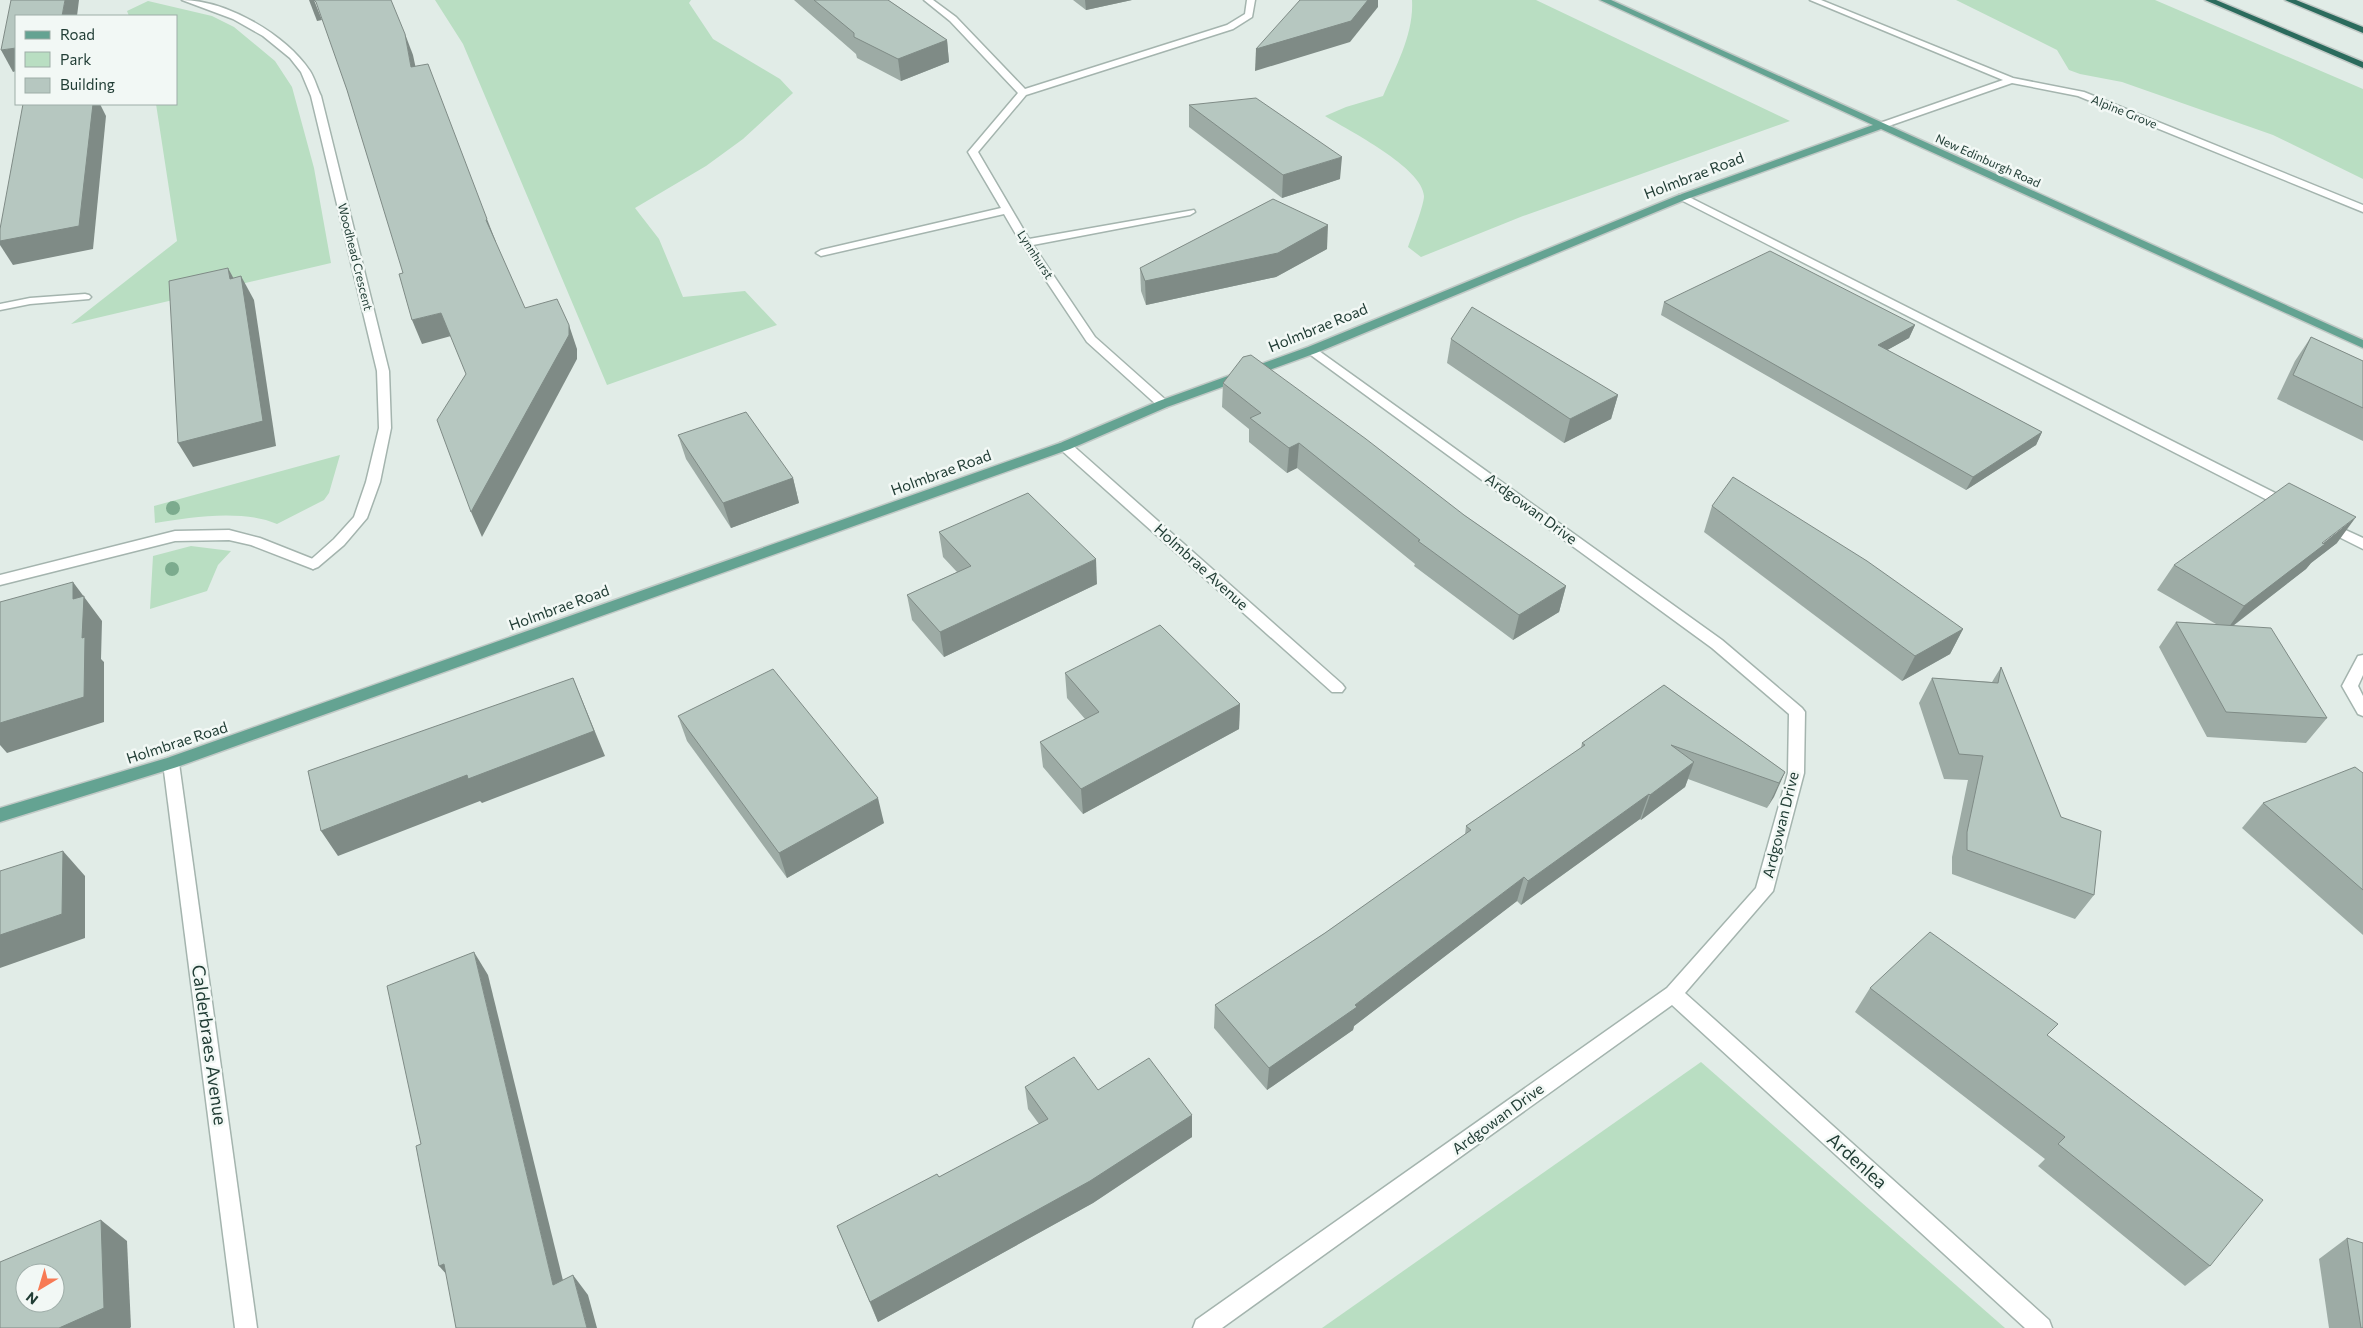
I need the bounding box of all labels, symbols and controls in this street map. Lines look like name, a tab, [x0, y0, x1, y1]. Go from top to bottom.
legend	[15, 15, 178, 105]
text: Road	[60, 25, 95, 43]
text: Park	[60, 50, 91, 68]
text: Building	[60, 75, 115, 93]
street label: Alpine Grove	[2089, 92, 2159, 131]
street label: New Edinburgh Road	[1934, 131, 2043, 190]
street label: Holmbrae Road	[1641, 148, 1746, 202]
street label: Woodhead Crescent	[336, 202, 376, 312]
street label: Lynnhurst	[1015, 228, 1057, 281]
street label: Holmbrae Road	[1265, 299, 1370, 355]
street label: Holmbrae Road	[888, 446, 993, 499]
street label: Ardgowan Drive	[1482, 469, 1581, 548]
street label: Holmbrae Avenue	[1151, 519, 1253, 613]
street label: Holmbrae Road	[506, 581, 611, 634]
street label: Holmbrae Road	[124, 717, 230, 767]
street label: Ardgowan Drive	[1758, 770, 1802, 880]
street label: Calderbraes Avenue	[188, 963, 232, 1126]
street label: Ardgowan Drive	[1448, 1079, 1547, 1157]
street label: Ardenlea	[1823, 1128, 1892, 1193]
north arrow	[15, 1263, 65, 1313]
text: N	[22, 1289, 41, 1309]

